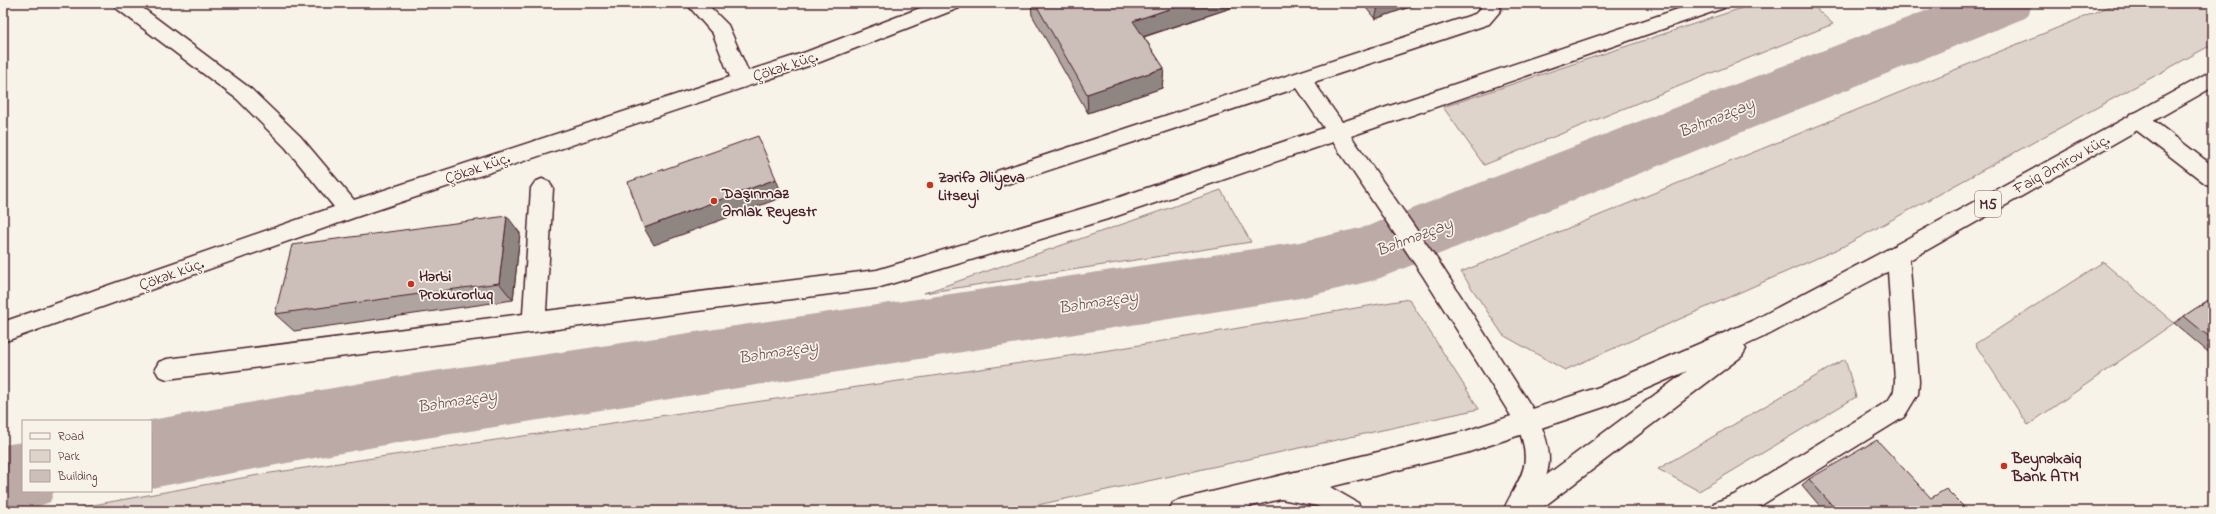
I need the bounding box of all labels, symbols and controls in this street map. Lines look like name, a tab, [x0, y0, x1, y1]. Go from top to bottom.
street label: Çökək küç.	[750, 45, 821, 89]
water label: Bəhməzçay	[1675, 92, 1759, 146]
street label: Faiq Əmirov küç.	[2008, 128, 2115, 202]
street label: Çökək küç.	[442, 147, 513, 191]
place label: Zərifə Əliyeva Litseyi	[938, 166, 1025, 209]
marker: Zərifə Əliyeva Litseyi	[925, 180, 935, 190]
place label: Daşınmaz Əmlak Reyestr	[721, 182, 818, 225]
road number: M5	[1975, 191, 2001, 217]
marker: Daşınmaz Əmlak Reyestr	[709, 196, 719, 206]
water label: Bəhməzçay	[1373, 211, 1457, 264]
street label: Çökək küç.	[136, 252, 207, 298]
place label: Hərbi Prokurorluq	[419, 265, 493, 307]
marker: Hərbi Prokurorluq	[406, 279, 416, 289]
water label: Bəhməzçay	[1057, 284, 1140, 322]
water label: Bəhməzçay	[737, 334, 820, 372]
water label: Bəhməzçay	[416, 383, 499, 421]
legend	[22, 420, 152, 492]
text: Road	[58, 428, 84, 446]
place label: Beynəlxaiq Bank ATM	[2011, 447, 2081, 489]
text: Park	[58, 448, 80, 466]
marker: Beynəlxaiq Bank ATM	[1999, 461, 2009, 471]
text: Building	[57, 468, 97, 487]

